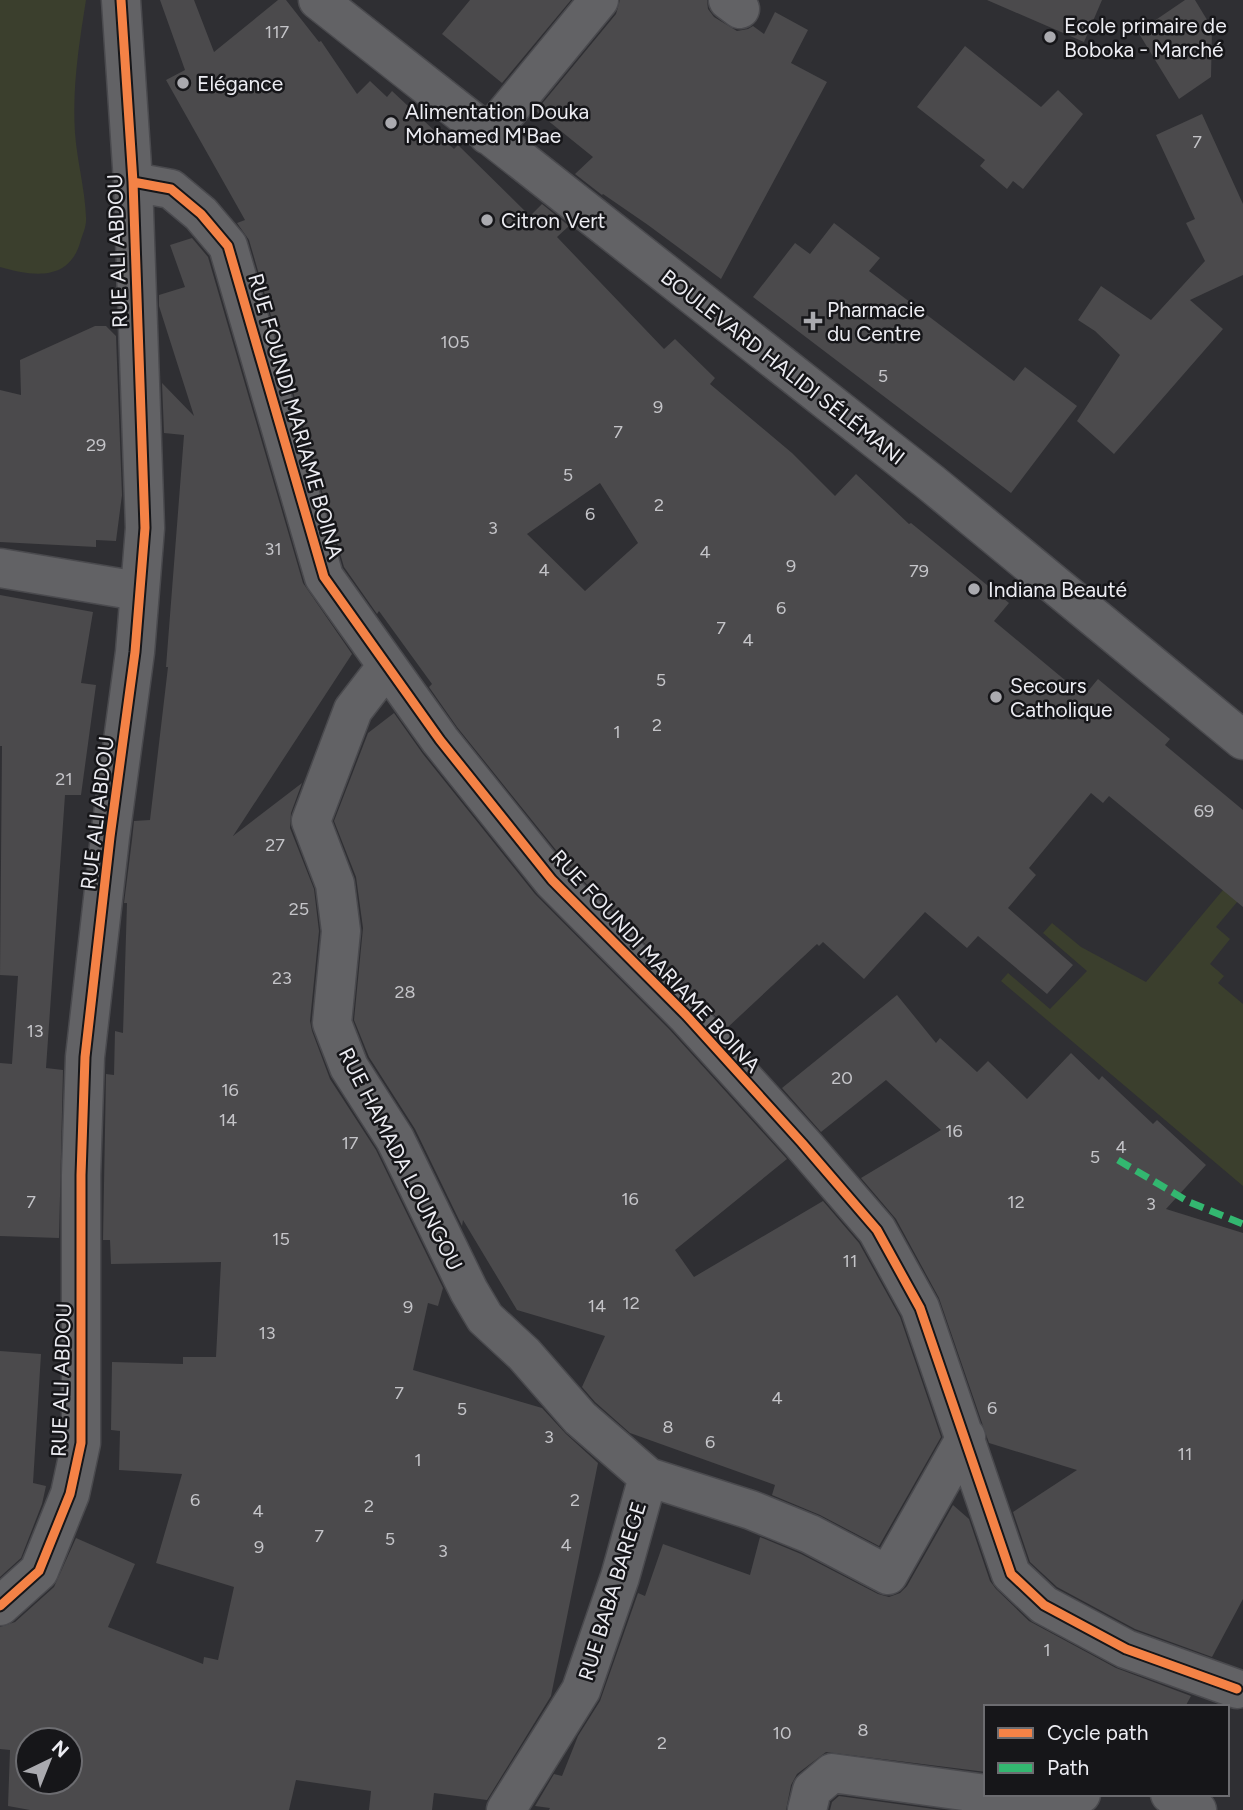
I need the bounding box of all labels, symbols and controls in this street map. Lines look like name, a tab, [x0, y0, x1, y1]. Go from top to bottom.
place label: Ecole primaire de Boboka - Marché	[1064, 13, 1227, 62]
house number: 117	[265, 21, 290, 43]
marker: Ecole primaire de Boboka - Marché	[1042, 29, 1058, 45]
place label: Elégance	[197, 71, 283, 96]
marker: Elégance	[175, 75, 191, 91]
place label: Alimentation Douka Mohamed M'Bae	[405, 99, 589, 148]
marker: Alimentation Douka Mohamed M'Bae	[383, 115, 399, 131]
house number: 7	[1192, 131, 1202, 153]
street label: RUE ALI ABDOU	[102, 173, 132, 329]
place label: Citron Vert	[501, 208, 605, 233]
marker: Citron Vert	[479, 212, 495, 228]
street label: BOULEVARD HALIDI SÉLÉMANI	[656, 264, 910, 470]
street label: RUE FOUNDI MARIAME BOINA	[243, 271, 349, 561]
place label: Pharmacie du Centre	[827, 297, 925, 346]
marker: Pharmacie du Centre	[805, 313, 821, 329]
house number: 105	[440, 331, 470, 353]
house number: 5	[878, 365, 888, 387]
house number: 9	[653, 396, 663, 418]
house number: 7	[613, 421, 623, 443]
house number: 29	[86, 434, 106, 456]
house number: 5	[563, 464, 573, 486]
house number: 2	[654, 494, 664, 516]
house number: 6	[585, 503, 595, 525]
house number: 3	[488, 517, 498, 539]
house number: 31	[264, 538, 282, 560]
house number: 4	[699, 541, 711, 563]
house number: 9	[786, 555, 796, 577]
house number: 4	[538, 559, 550, 581]
house number: 79	[909, 560, 929, 582]
place label: Indiana Beauté	[988, 577, 1127, 602]
marker: Indiana Beauté	[966, 581, 982, 597]
house number: 6	[776, 597, 786, 619]
house number: 7	[716, 617, 726, 639]
house number: 4	[742, 629, 754, 651]
house number: 5	[656, 669, 666, 691]
place label: Secours Catholique	[1010, 673, 1113, 722]
marker: Secours Catholique	[988, 689, 1004, 705]
house number: 2	[652, 714, 662, 736]
house number: 1	[613, 721, 621, 743]
street label: RUE ALI ABDOU	[75, 735, 119, 891]
house number: 21	[55, 768, 73, 790]
house number: 69	[1194, 800, 1214, 822]
house number: 27	[265, 834, 285, 856]
street label: RUE FOUNDI MARIAME BOINA	[546, 844, 766, 1078]
house number: 25	[289, 898, 309, 920]
house number: 23	[272, 967, 292, 989]
house number: 28	[394, 981, 416, 1003]
house number: 13	[26, 1020, 44, 1042]
street label: RUE HAMADA LOUNGOU	[334, 1044, 468, 1274]
house number: 20	[831, 1067, 853, 1089]
house number: 16	[221, 1079, 239, 1101]
house number: 14	[219, 1109, 237, 1131]
house number: 16	[945, 1120, 963, 1142]
house number: 17	[341, 1132, 359, 1154]
house number: 4	[1115, 1136, 1127, 1158]
house number: 5	[1090, 1146, 1100, 1168]
house number: 16	[621, 1188, 639, 1210]
house number: 7	[26, 1191, 36, 1213]
house number: 12	[1007, 1191, 1025, 1213]
house number: 3	[1146, 1193, 1156, 1215]
house number: 15	[272, 1228, 290, 1250]
house number: 11	[843, 1250, 857, 1272]
house number: 12	[622, 1292, 640, 1314]
house number: 14	[588, 1295, 606, 1317]
house number: 9	[403, 1296, 413, 1318]
street label: RUE ALI ABDOU	[46, 1302, 76, 1458]
house number: 13	[258, 1322, 276, 1344]
house number: 7	[394, 1382, 404, 1404]
house number: 4	[771, 1387, 783, 1409]
house number: 6	[987, 1397, 997, 1419]
house number: 5	[457, 1398, 467, 1420]
house number: 8	[662, 1416, 674, 1438]
house number: 3	[544, 1426, 554, 1448]
house number: 6	[705, 1431, 715, 1453]
house number: 11	[1178, 1443, 1192, 1465]
house number: 1	[414, 1449, 422, 1471]
house number: 6	[190, 1489, 200, 1511]
house number: 2	[570, 1489, 580, 1511]
house number: 2	[364, 1495, 374, 1517]
street label: RUE BABA BAREGE	[573, 1498, 651, 1684]
house number: 4	[252, 1500, 264, 1522]
house number: 7	[314, 1525, 324, 1547]
house number: 5	[385, 1528, 395, 1550]
house number: 4	[560, 1534, 572, 1556]
house number: 9	[254, 1536, 264, 1558]
house number: 3	[438, 1540, 448, 1562]
house number: 1	[1043, 1639, 1051, 1661]
legend	[984, 1705, 1229, 1796]
house number: 8	[857, 1719, 869, 1741]
text: Cycle path	[1047, 1720, 1148, 1745]
house number: 10	[773, 1722, 791, 1744]
north arrow	[14, 1726, 84, 1796]
house number: 2	[657, 1732, 667, 1754]
text: N	[47, 1736, 73, 1762]
text: Path	[1047, 1755, 1089, 1780]

